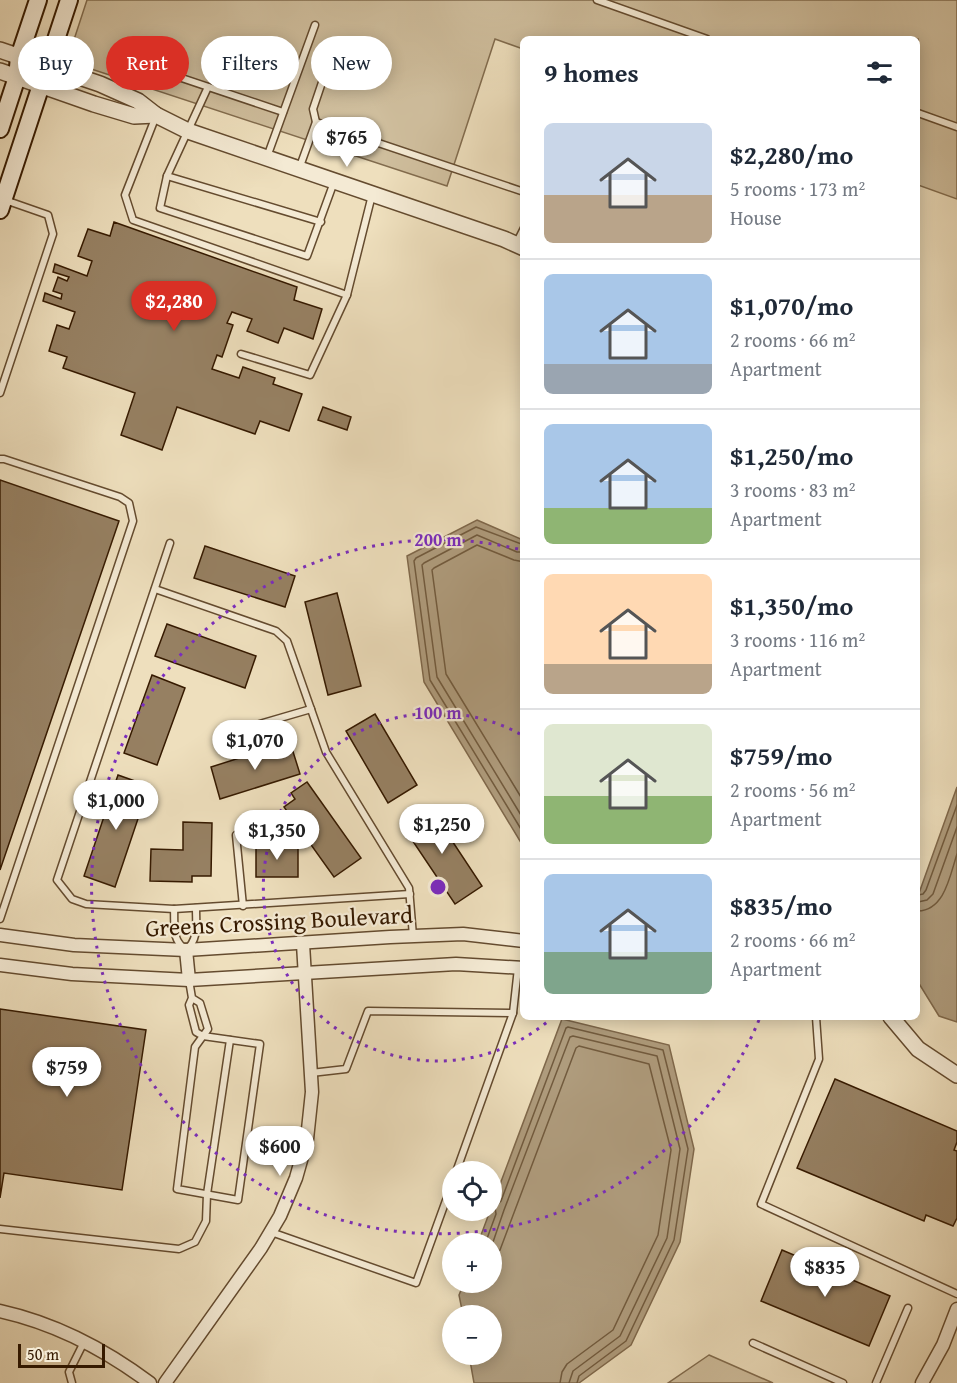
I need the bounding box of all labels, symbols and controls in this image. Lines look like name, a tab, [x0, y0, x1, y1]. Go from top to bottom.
chip: Buy	[18, 36, 94, 90]
chip: Rent	[106, 36, 189, 90]
chip: Filters	[201, 36, 299, 90]
chip: New	[311, 36, 392, 90]
text: 9 homes	[544, 53, 639, 92]
icon: filters	[863, 56, 896, 89]
pin: $765	[311, 117, 383, 168]
text: $765	[326, 122, 368, 151]
text: $2,280/mo	[730, 135, 853, 174]
icon: home	[592, 147, 664, 219]
text: 5 rooms · 173 m²	[730, 174, 865, 203]
text: House	[730, 203, 782, 232]
pin: $2,280	[125, 281, 223, 332]
text: $2,280	[145, 286, 203, 315]
text: $1,070/mo	[730, 286, 853, 325]
icon: home	[592, 298, 664, 370]
text: 2 rooms · 66 m²	[730, 325, 856, 354]
text: Apartment	[730, 354, 822, 383]
text: $1,250/mo	[730, 436, 853, 475]
icon: home	[592, 448, 664, 520]
text: 3 rooms · 83 m²	[730, 475, 856, 504]
text: Apartment	[730, 504, 822, 533]
text: 200 m	[414, 526, 462, 553]
text: $1,350/mo	[730, 586, 853, 625]
icon: home	[592, 598, 664, 670]
text: 3 rooms · 116 m²	[730, 625, 865, 654]
text: Apartment	[730, 654, 822, 683]
text: 100 m	[414, 699, 462, 726]
pin: $1,070	[206, 720, 304, 771]
text: $1,070	[226, 725, 284, 754]
text: $759/mo	[730, 736, 832, 775]
icon: home	[592, 748, 664, 820]
text: 2 rooms · 56 m²	[730, 775, 856, 804]
pin: $1,000	[67, 780, 165, 831]
text: $1,000	[87, 785, 145, 814]
pin: $1,250	[393, 804, 491, 855]
text: Apartment	[730, 804, 822, 833]
text: $1,250	[413, 809, 471, 838]
pin: $1,350	[228, 810, 326, 861]
text: $1,350	[248, 815, 306, 844]
centre of rings	[428, 877, 448, 897]
text: $835/mo	[730, 886, 832, 925]
street label: Greens Crossing Boulevard	[144, 897, 414, 945]
icon: home	[592, 898, 664, 970]
text: 2 rooms · 66 m²	[730, 925, 856, 954]
text: Apartment	[730, 954, 822, 983]
pin: $759	[31, 1047, 103, 1098]
text: $759	[46, 1052, 88, 1081]
pin: $600	[244, 1126, 316, 1177]
text: $600	[259, 1131, 301, 1160]
map controls	[442, 1161, 502, 1365]
button: locate	[442, 1161, 502, 1221]
button: +	[442, 1233, 502, 1293]
pin: $835	[789, 1247, 861, 1298]
text: $835	[804, 1252, 846, 1281]
button: −	[442, 1305, 502, 1365]
scale bar	[18, 1341, 105, 1368]
text: 50 m	[27, 1342, 59, 1366]

